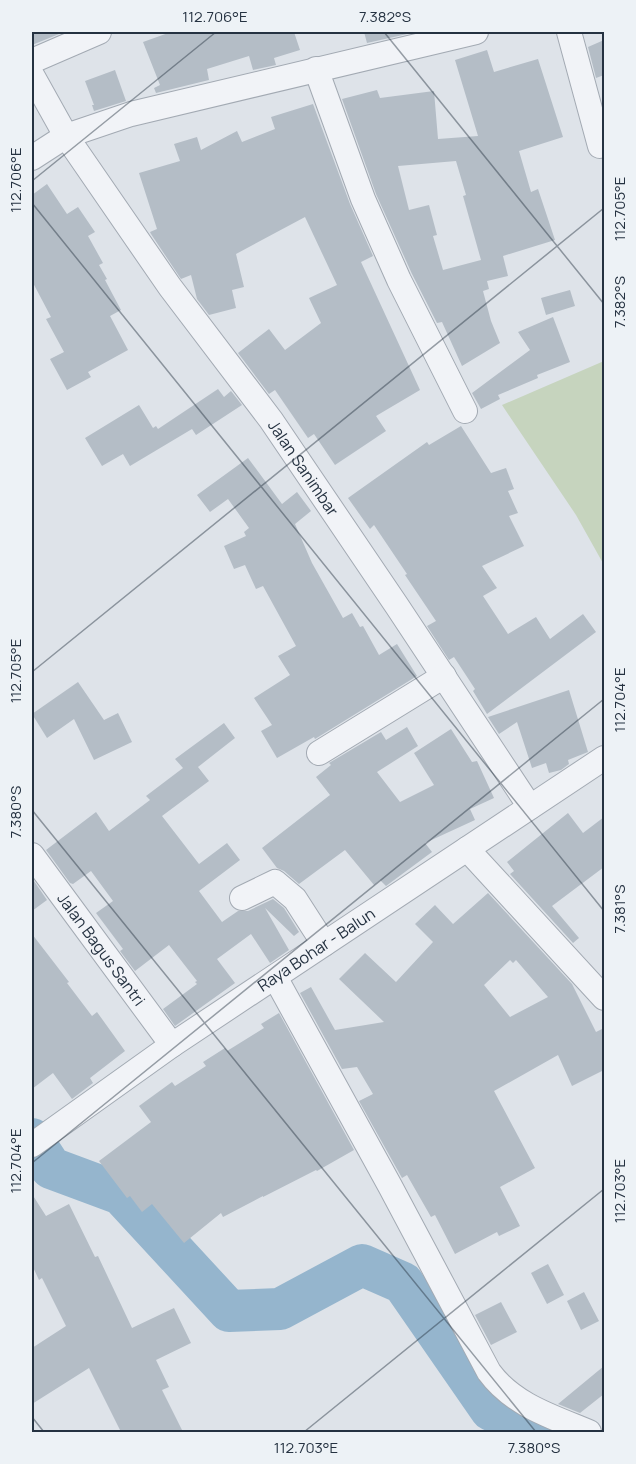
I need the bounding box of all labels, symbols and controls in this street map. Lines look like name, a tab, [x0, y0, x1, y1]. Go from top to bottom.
text: 112.706°E	[182, 6, 248, 27]
text: 7.382°S	[359, 6, 411, 27]
text: 112.706°E	[5, 147, 26, 213]
text: 112.705°E	[609, 177, 630, 241]
text: 7.382°S	[609, 276, 630, 328]
street label: Jalan Sanimbar	[263, 416, 344, 520]
text: 112.705°E	[5, 639, 26, 703]
text: 112.704°E	[609, 668, 630, 732]
text: 7.380°S	[5, 786, 26, 838]
text: 7.381°S	[609, 884, 630, 934]
street label: Jalan Bagus Santri	[52, 888, 150, 1010]
street label: Raya Bohar - Balun	[253, 902, 379, 996]
text: 112.704°E	[5, 1129, 26, 1193]
text: 112.703°E	[609, 1159, 630, 1223]
text: 112.703°E	[274, 1437, 338, 1458]
text: 7.380°S	[508, 1437, 560, 1458]

